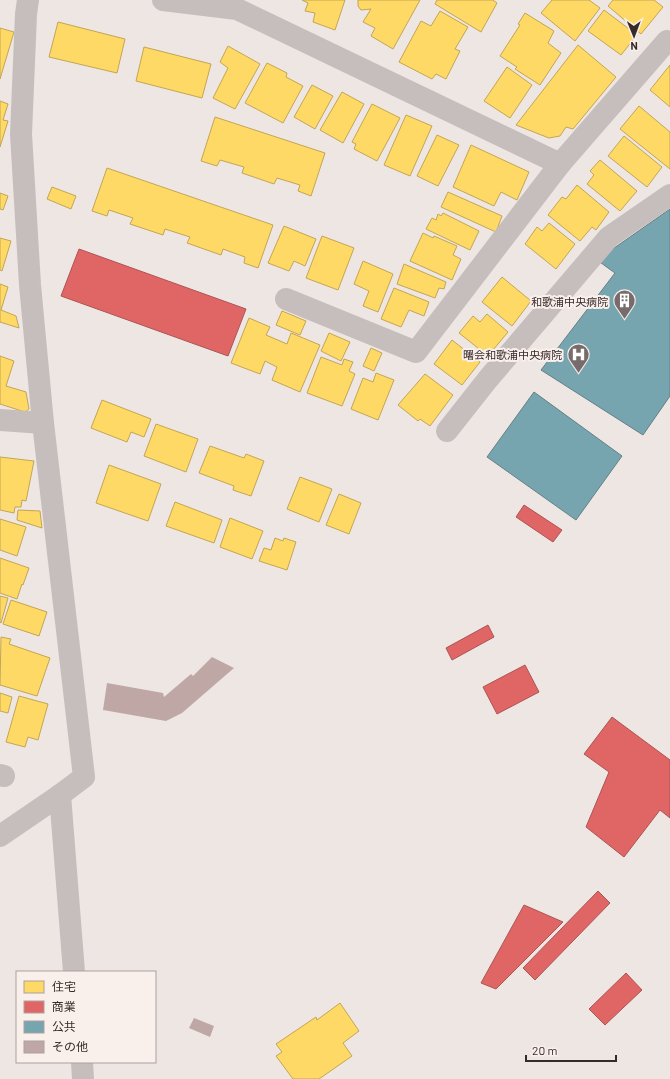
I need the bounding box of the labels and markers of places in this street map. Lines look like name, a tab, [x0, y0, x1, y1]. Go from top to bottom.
building icon: 和歌浦中央病院	[611, 288, 637, 321]
place label: 和歌浦中央病院	[531, 295, 608, 308]
hospital icon: 曙会和歌浦中央病院	[565, 341, 591, 374]
place label: 曙会和歌浦中央病院	[463, 348, 562, 361]

